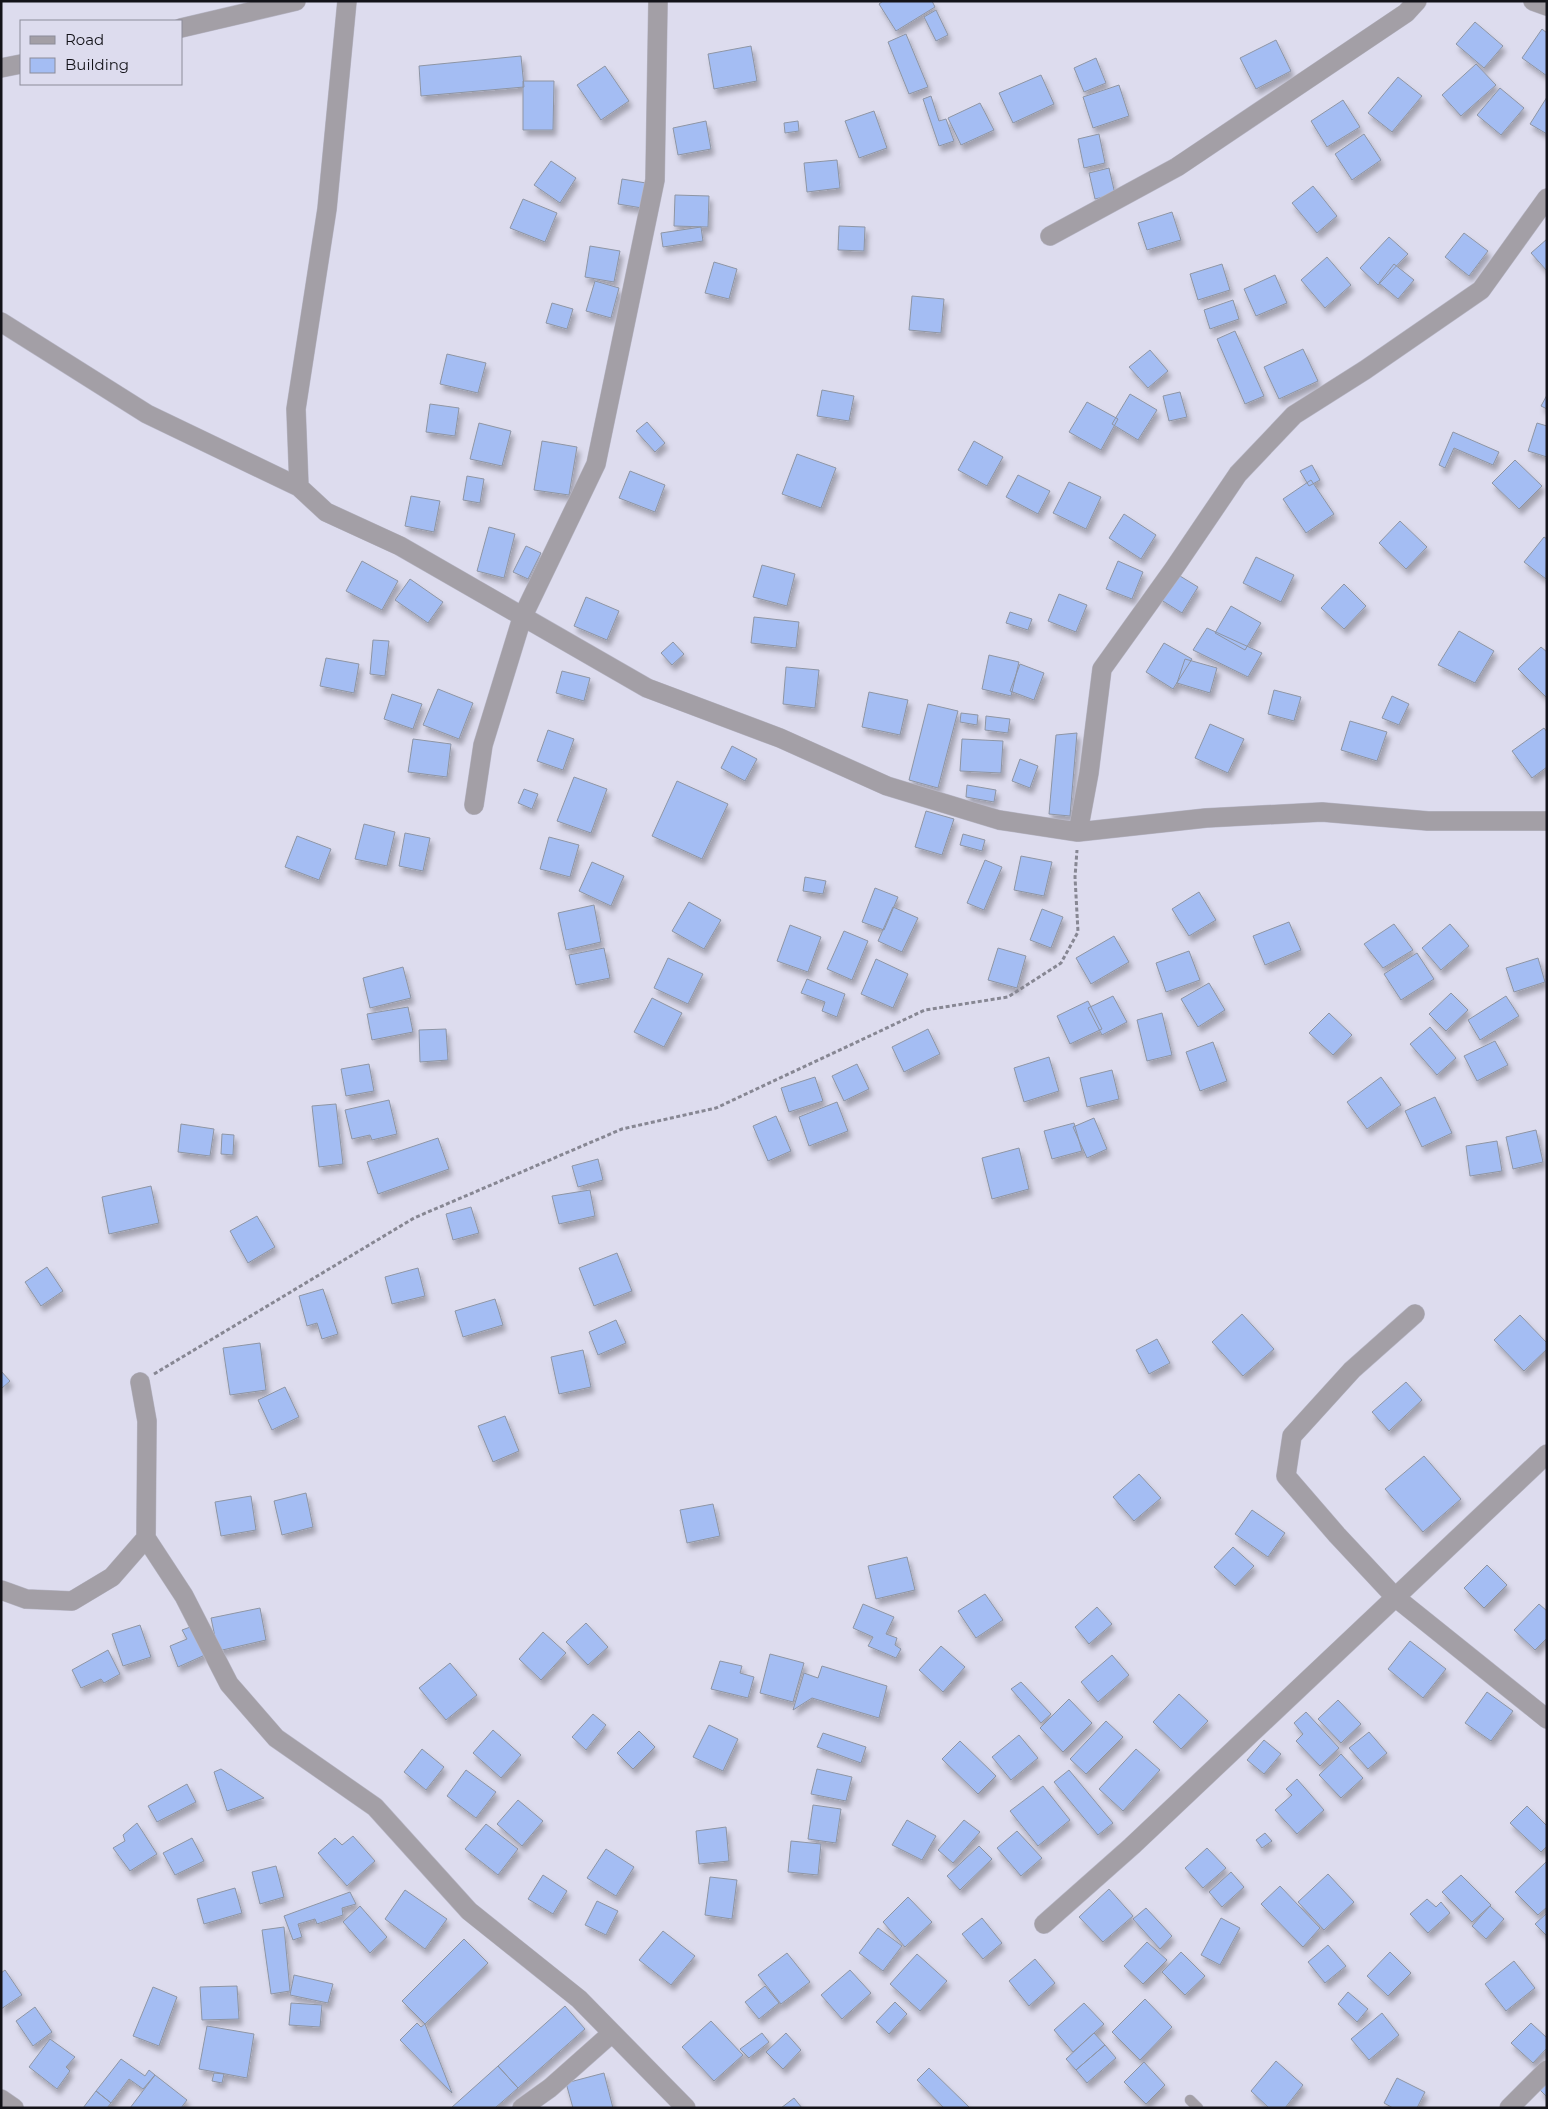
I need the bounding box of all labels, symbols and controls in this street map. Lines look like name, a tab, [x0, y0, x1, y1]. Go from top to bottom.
legend	[20, 20, 182, 85]
text: Road	[65, 30, 104, 49]
text: Building	[65, 55, 129, 74]

